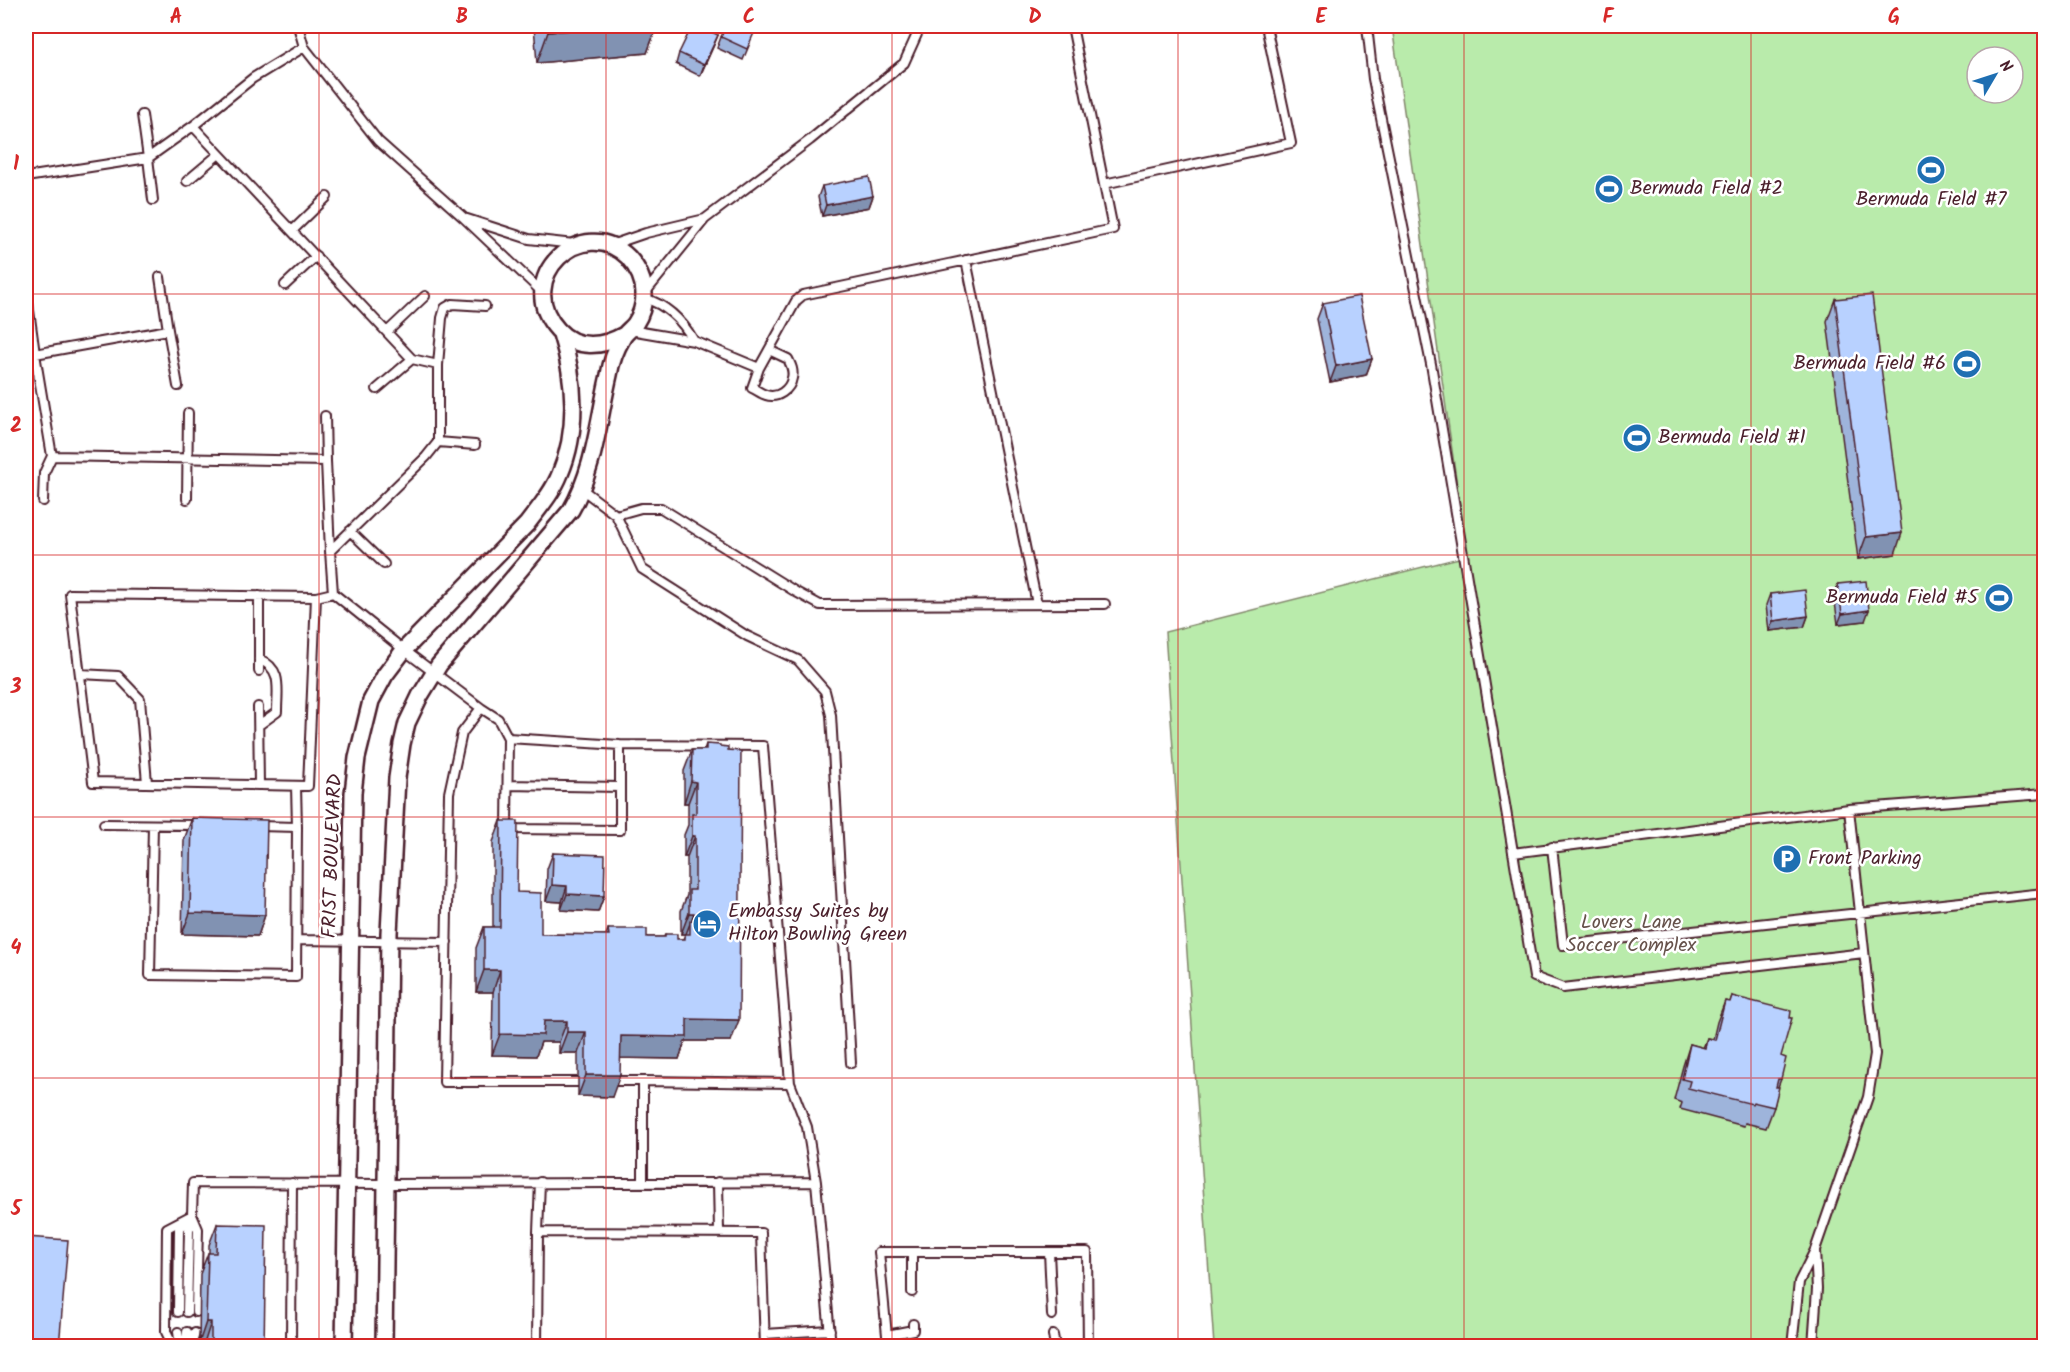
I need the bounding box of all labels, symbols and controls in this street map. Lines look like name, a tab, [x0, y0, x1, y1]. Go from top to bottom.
text: A	[170, 2, 182, 34]
text: B	[456, 2, 468, 34]
text: C	[743, 2, 755, 34]
text: D	[1028, 2, 1042, 34]
text: E	[1315, 2, 1327, 34]
text: F	[1603, 2, 1615, 34]
text: G	[1888, 2, 1900, 34]
north arrow	[1965, 45, 2025, 105]
text: N	[1993, 55, 2018, 78]
text: 1	[13, 149, 19, 181]
sports icon: Bermuda Field #7	[1915, 154, 1947, 186]
sports icon: Bermuda Field #2	[1593, 173, 1625, 205]
place label: Bermuda Field #2	[1630, 173, 1783, 205]
place label: Bermuda Field #7	[1856, 184, 2007, 216]
place label: Bermuda Field #6	[1793, 348, 1946, 380]
sports icon: Bermuda Field #6	[1951, 348, 1983, 380]
text: 2	[10, 411, 22, 443]
sports icon: Bermuda Field #1	[1621, 422, 1653, 454]
place label: Bermuda Field #1	[1658, 422, 1806, 454]
place label: Bermuda Field #5	[1826, 582, 1979, 614]
sports icon: Bermuda Field #5	[1983, 582, 2015, 614]
text: 3	[10, 672, 22, 704]
street label: FRIST BOULEVARD	[314, 773, 352, 939]
parking icon: Front Parking	[1771, 843, 1803, 875]
place label: Front Parking	[1808, 843, 1922, 875]
place label: Embassy Suites by Hilton Bowling Green	[728, 896, 907, 951]
park label: Lovers Lane Soccer Complex	[1566, 907, 1696, 962]
hotel icon: Embassy Suites by Hilton Bowling Green	[691, 908, 723, 940]
text: 4	[11, 933, 22, 965]
text: 5	[10, 1194, 23, 1226]

